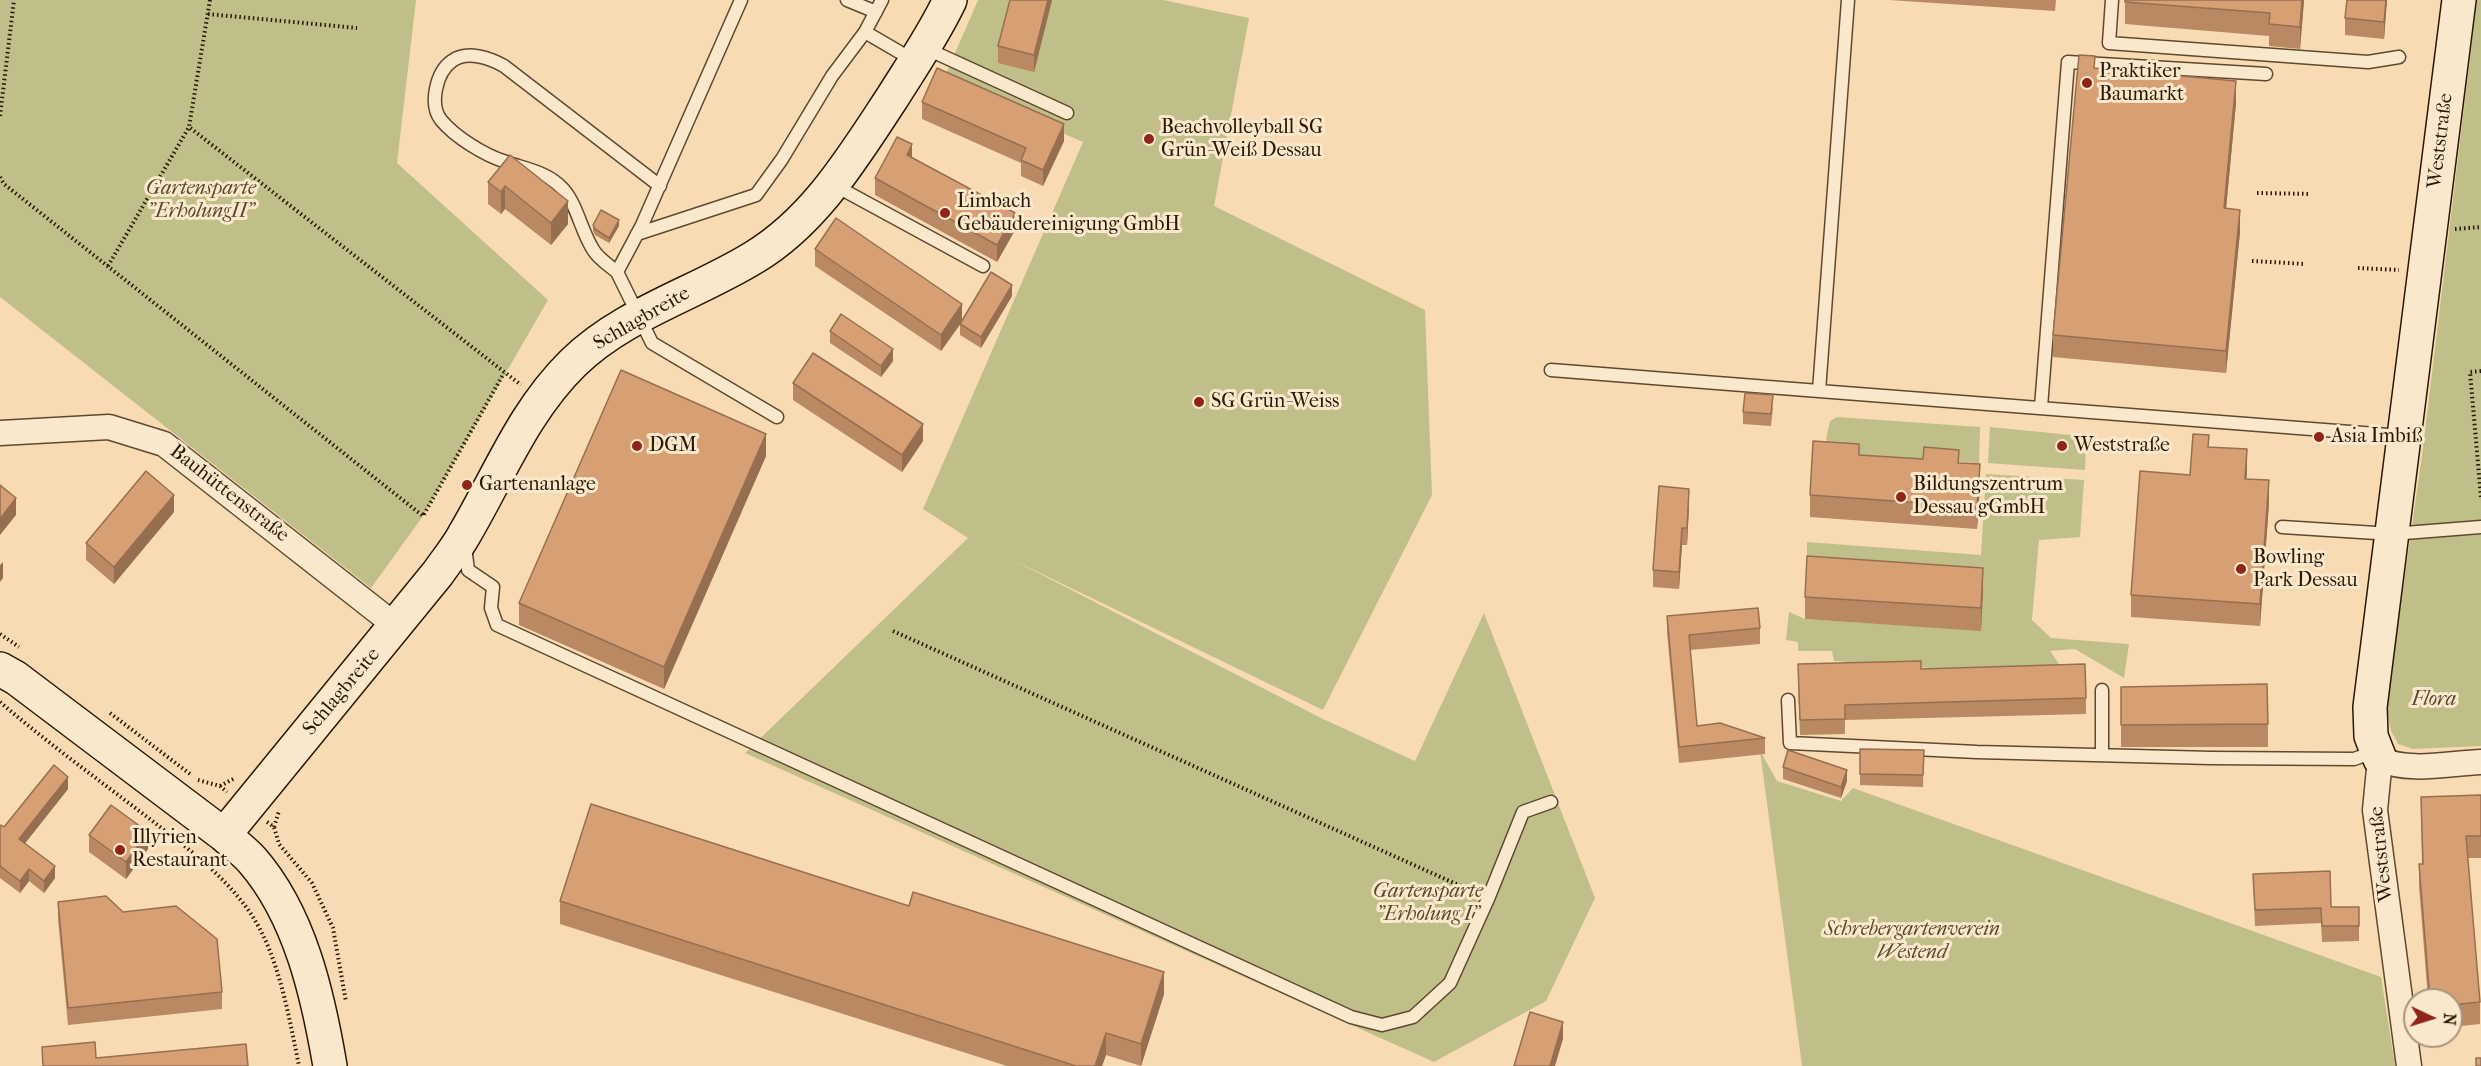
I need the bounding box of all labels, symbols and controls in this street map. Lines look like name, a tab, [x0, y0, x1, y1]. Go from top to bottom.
place label: Praktiker Baumarkt	[2099, 60, 2184, 107]
marker: Praktiker Baumarkt	[2080, 76, 2094, 90]
street label: Weststraße	[2423, 92, 2459, 190]
place label: Beachvolleyball SG Grün-Weiß Dessau	[1161, 116, 1323, 163]
marker: Beachvolleyball SG Grün-Weiß Dessau	[1142, 132, 1156, 146]
park label: Gartensparte "ErholungII"	[146, 177, 256, 224]
place label: Limbach Gebäudereinigung GmbH	[957, 190, 1180, 237]
marker: Limbach Gebäudereinigung GmbH	[938, 206, 952, 220]
street label: Schlagbreite	[590, 282, 694, 356]
place label: SG Grün-Weiss	[1211, 390, 1340, 414]
marker: SG Grün-Weiss	[1192, 395, 1206, 409]
place label: Asia Imbiß	[2331, 425, 2422, 449]
marker: Asia Imbiß	[2312, 430, 2326, 444]
place label: DGM	[649, 434, 697, 458]
place label: Weststraße	[2074, 434, 2170, 458]
marker: DGM	[630, 439, 644, 453]
marker: Weststraße	[2055, 439, 2069, 453]
street label: Bauhüttenstraße	[165, 440, 293, 548]
place label: Gartenanlage	[479, 473, 596, 497]
place label: Bildungszentrum Dessau gGmbH	[1913, 473, 2063, 520]
marker: Gartenanlage	[460, 478, 474, 492]
marker: Bildungszentrum Dessau gGmbH	[1894, 490, 1908, 504]
place label: Bowling Park Dessau	[2253, 546, 2357, 593]
marker: Bowling Park Dessau	[2234, 562, 2248, 576]
street label: Schlagbreite	[298, 643, 386, 741]
park label: Flora	[2412, 688, 2456, 712]
street label: Weststraße	[2365, 805, 2399, 903]
place label: Illyrien Restaurant	[132, 826, 228, 873]
marker: Illyrien Restaurant	[113, 843, 127, 857]
park label: Gartensparte "Erholung I"	[1373, 880, 1483, 927]
park label: Schrebergartenverein Westend	[1824, 918, 2000, 965]
north arrow	[2403, 988, 2463, 1048]
text: N	[2440, 1012, 2459, 1026]

